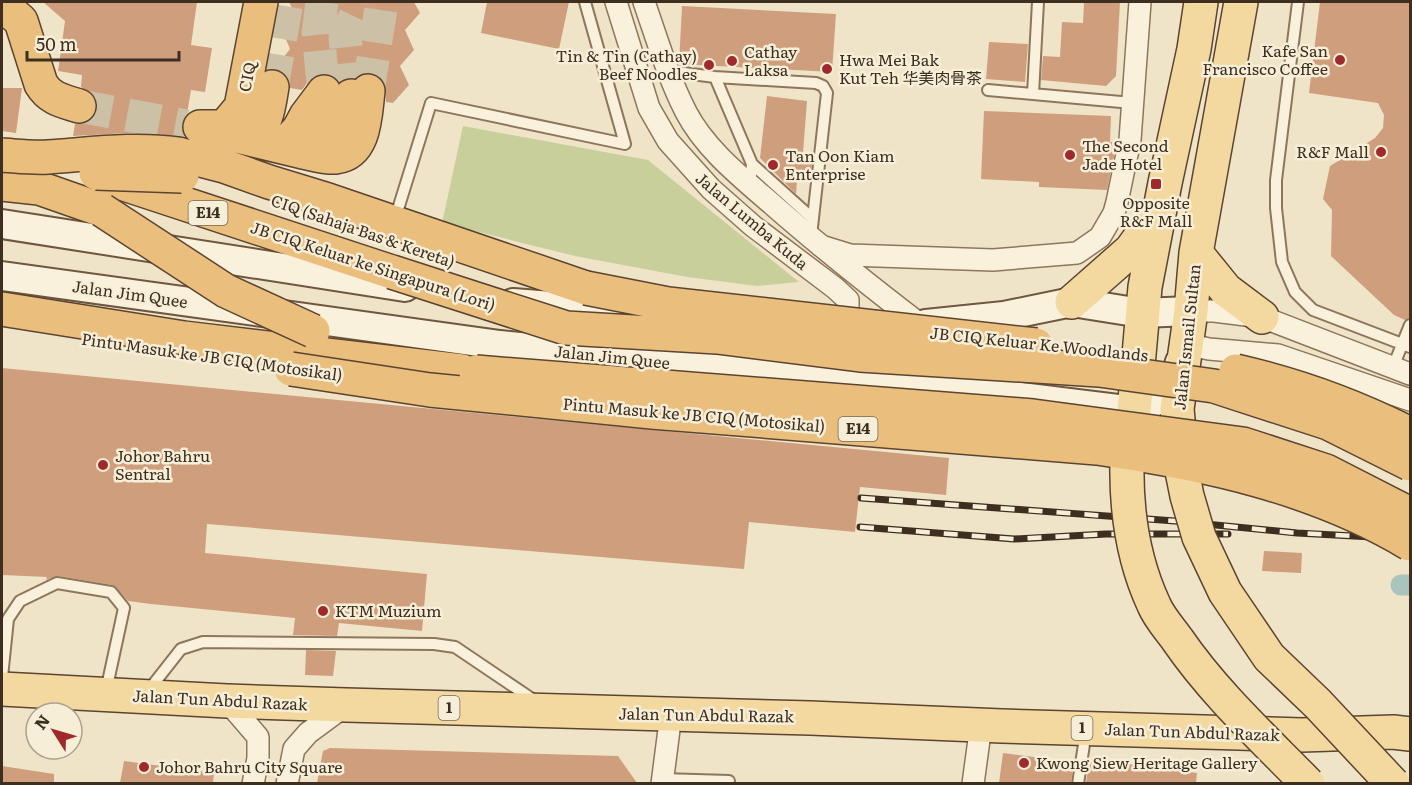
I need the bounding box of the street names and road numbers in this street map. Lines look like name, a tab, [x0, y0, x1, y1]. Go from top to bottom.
street label: CIQ	[231, 57, 261, 94]
street label: Jalan Lumba Kuda	[691, 166, 815, 275]
street label: CIQ (Sahaja Bas & Kereta)	[268, 187, 459, 273]
road number: E14	[188, 201, 228, 225]
street label: JB CIQ Keluar ke Singapura (Lori)	[248, 214, 499, 316]
street label: Jalan Ismail Sultan	[1166, 262, 1206, 411]
street label: Jalan Jim Quee	[71, 273, 189, 313]
street label: JB CIQ Keluar Ke Woodlands	[929, 320, 1149, 366]
street label: Pintu Masuk ke JB CIQ (Motosikal)	[80, 326, 344, 386]
street label: Jalan Jim Quee	[553, 338, 671, 374]
street label: Pintu Masuk ke JB CIQ (Motosikal)	[562, 391, 826, 437]
road number: E14	[838, 417, 878, 441]
street label: Jalan Tun Abdul Razak	[132, 682, 309, 716]
road number: 1	[438, 696, 460, 720]
street label: Jalan Tun Abdul Razak	[618, 700, 794, 728]
road number: 1	[1072, 716, 1092, 740]
street label: Jalan Tun Abdul Razak	[1104, 716, 1280, 746]

